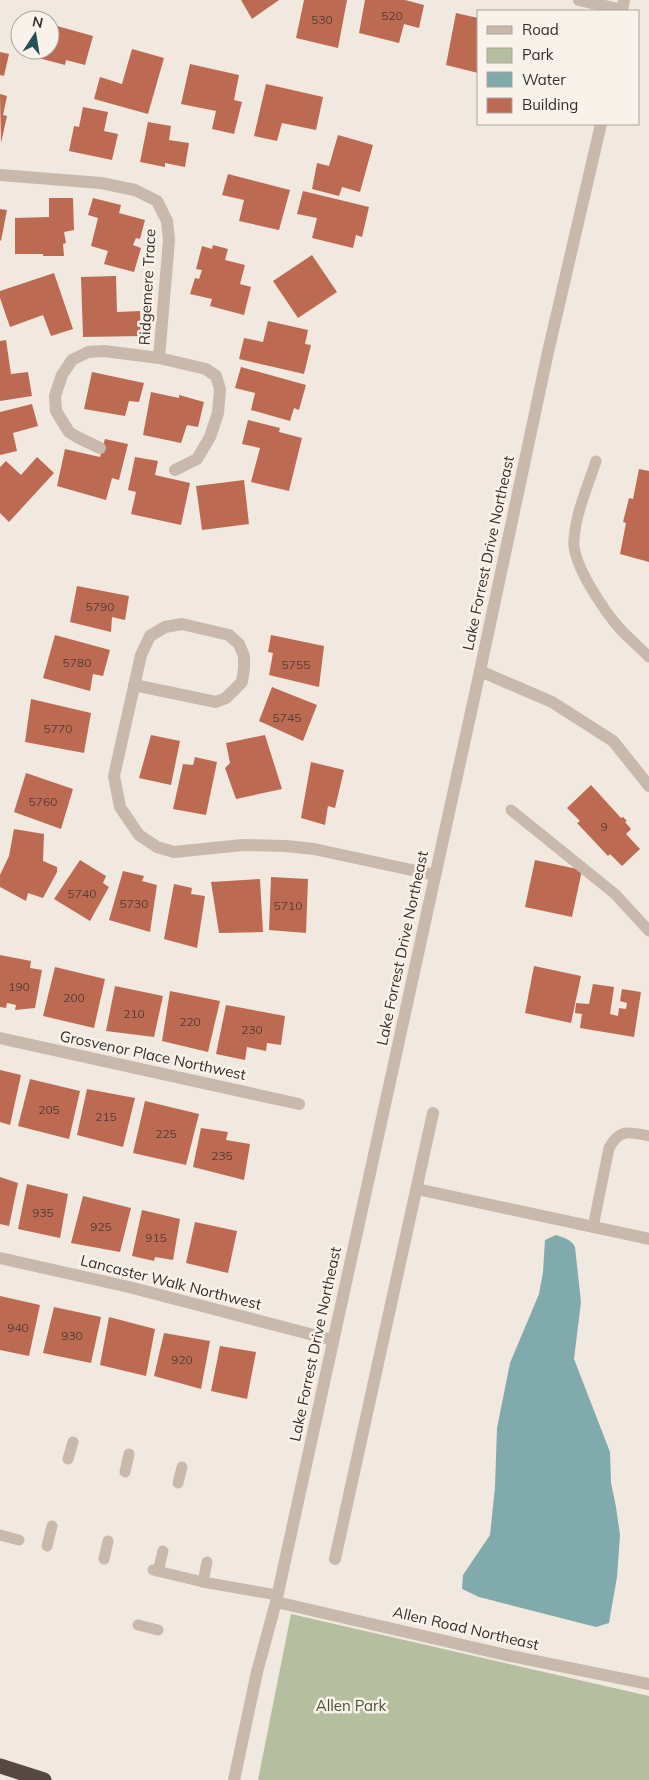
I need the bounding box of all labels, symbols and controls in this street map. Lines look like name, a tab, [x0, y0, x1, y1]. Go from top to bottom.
house number: 520	[381, 8, 403, 23]
north arrow	[10, 10, 60, 60]
legend	[477, 10, 639, 125]
text: N	[31, 12, 45, 32]
house number: 530	[311, 12, 333, 27]
text: Road	[522, 20, 559, 39]
text: Park	[522, 45, 554, 64]
text: Water	[522, 70, 566, 89]
text: Building	[522, 95, 578, 114]
street label: Ridgemere Trace	[134, 228, 160, 346]
street label: Lake Forrest Drive Northeast	[458, 454, 518, 652]
house number: 5790	[86, 599, 114, 614]
house number: 5780	[63, 655, 91, 670]
house number: 5755	[282, 657, 310, 672]
house number: 5745	[273, 710, 301, 725]
house number: 5770	[44, 721, 72, 736]
house number: 5760	[29, 794, 57, 809]
house number: 9	[600, 819, 608, 834]
street label: Lake Forrest Drive Northeast	[372, 849, 432, 1047]
house number: 5740	[68, 886, 96, 901]
house number: 5730	[120, 896, 148, 911]
house number: 5710	[274, 898, 302, 913]
house number: 190	[8, 979, 30, 994]
house number: 200	[63, 990, 85, 1005]
house number: 210	[123, 1006, 145, 1021]
house number: 220	[179, 1014, 201, 1029]
house number: 230	[241, 1022, 263, 1037]
street label: Grosvenor Place Northwest	[58, 1026, 248, 1084]
house number: 205	[38, 1102, 60, 1117]
house number: 215	[95, 1109, 117, 1124]
house number: 225	[155, 1126, 177, 1141]
house number: 235	[211, 1148, 233, 1163]
house number: 935	[32, 1205, 54, 1220]
house number: 925	[90, 1219, 112, 1234]
house number: 915	[145, 1230, 167, 1245]
street label: Lake Forrest Drive Northeast	[285, 1245, 345, 1443]
street label: Lancaster Walk Northwest	[79, 1250, 263, 1314]
house number: 940	[7, 1320, 29, 1335]
house number: 930	[61, 1328, 83, 1343]
house number: 920	[171, 1352, 193, 1367]
street label: Allen Road Northeast	[391, 1602, 541, 1654]
park label: Allen Park	[316, 1696, 387, 1715]

